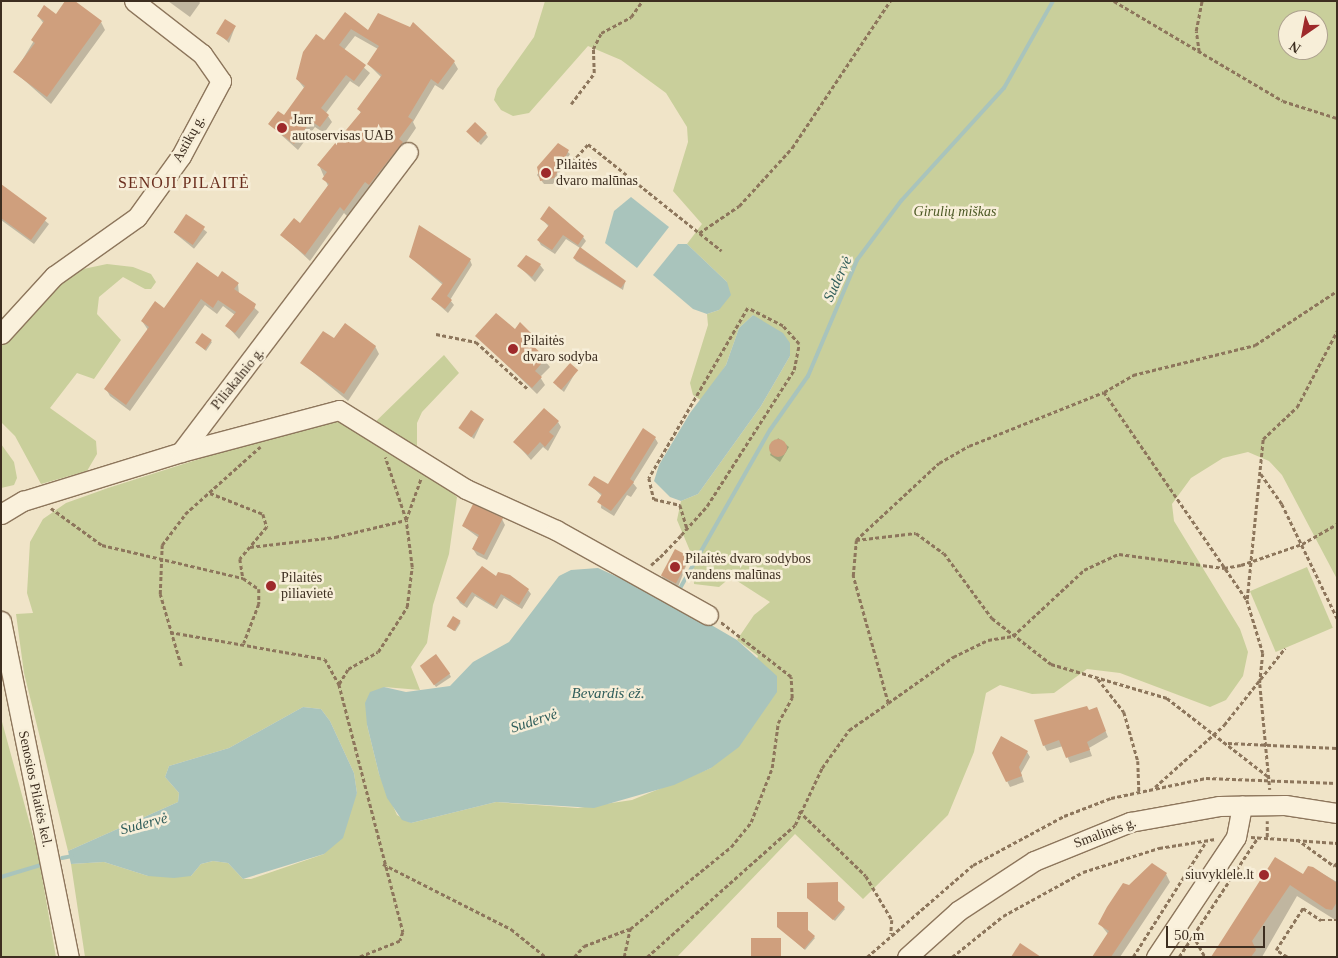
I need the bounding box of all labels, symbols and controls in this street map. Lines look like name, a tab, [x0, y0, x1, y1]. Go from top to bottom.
north arrow	[1278, 10, 1328, 60]
text: N	[1287, 38, 1303, 56]
street label: Astikų g.	[169, 112, 209, 166]
place label: Jarr autoservisas UAB	[292, 112, 393, 144]
marker: Jarr autoservisas UAB	[276, 122, 288, 134]
place label: Pilaitės dvaro malūnas	[556, 157, 638, 190]
marker: Pilaitės dvaro malūnas	[540, 167, 552, 179]
district label: SENOJI PILAITĖ	[116, 173, 252, 193]
park label: Girulių miškas	[914, 204, 996, 220]
water label: Sudervė	[820, 253, 856, 305]
place label: Pilaitės dvaro sodyba	[523, 333, 598, 366]
marker: Pilaitės dvaro sodyba	[507, 343, 519, 355]
street label: Piliakalnio g.	[208, 345, 268, 413]
place label: Pilaitės dvaro sodybos vandens malūnas	[685, 551, 811, 584]
marker: Pilaitės dvaro sodybos vandens malūnas	[669, 561, 681, 573]
place label: Pilaitės piliavietė	[281, 570, 333, 602]
marker: Pilaitės piliavietė	[265, 580, 277, 592]
water label: Bevardis ež.	[572, 685, 644, 703]
water label: Sudervė	[508, 705, 560, 737]
street label: Senosios Pilaitės kel.	[14, 729, 56, 849]
water label: Sudervė	[118, 809, 170, 839]
street label: Smalinės g.	[1071, 814, 1139, 852]
place label: siuvyklele.lt	[1185, 867, 1254, 883]
marker: siuvyklele.lt	[1258, 869, 1270, 881]
scale bar	[1168, 916, 1267, 948]
text: 50 m	[1174, 927, 1204, 943]

